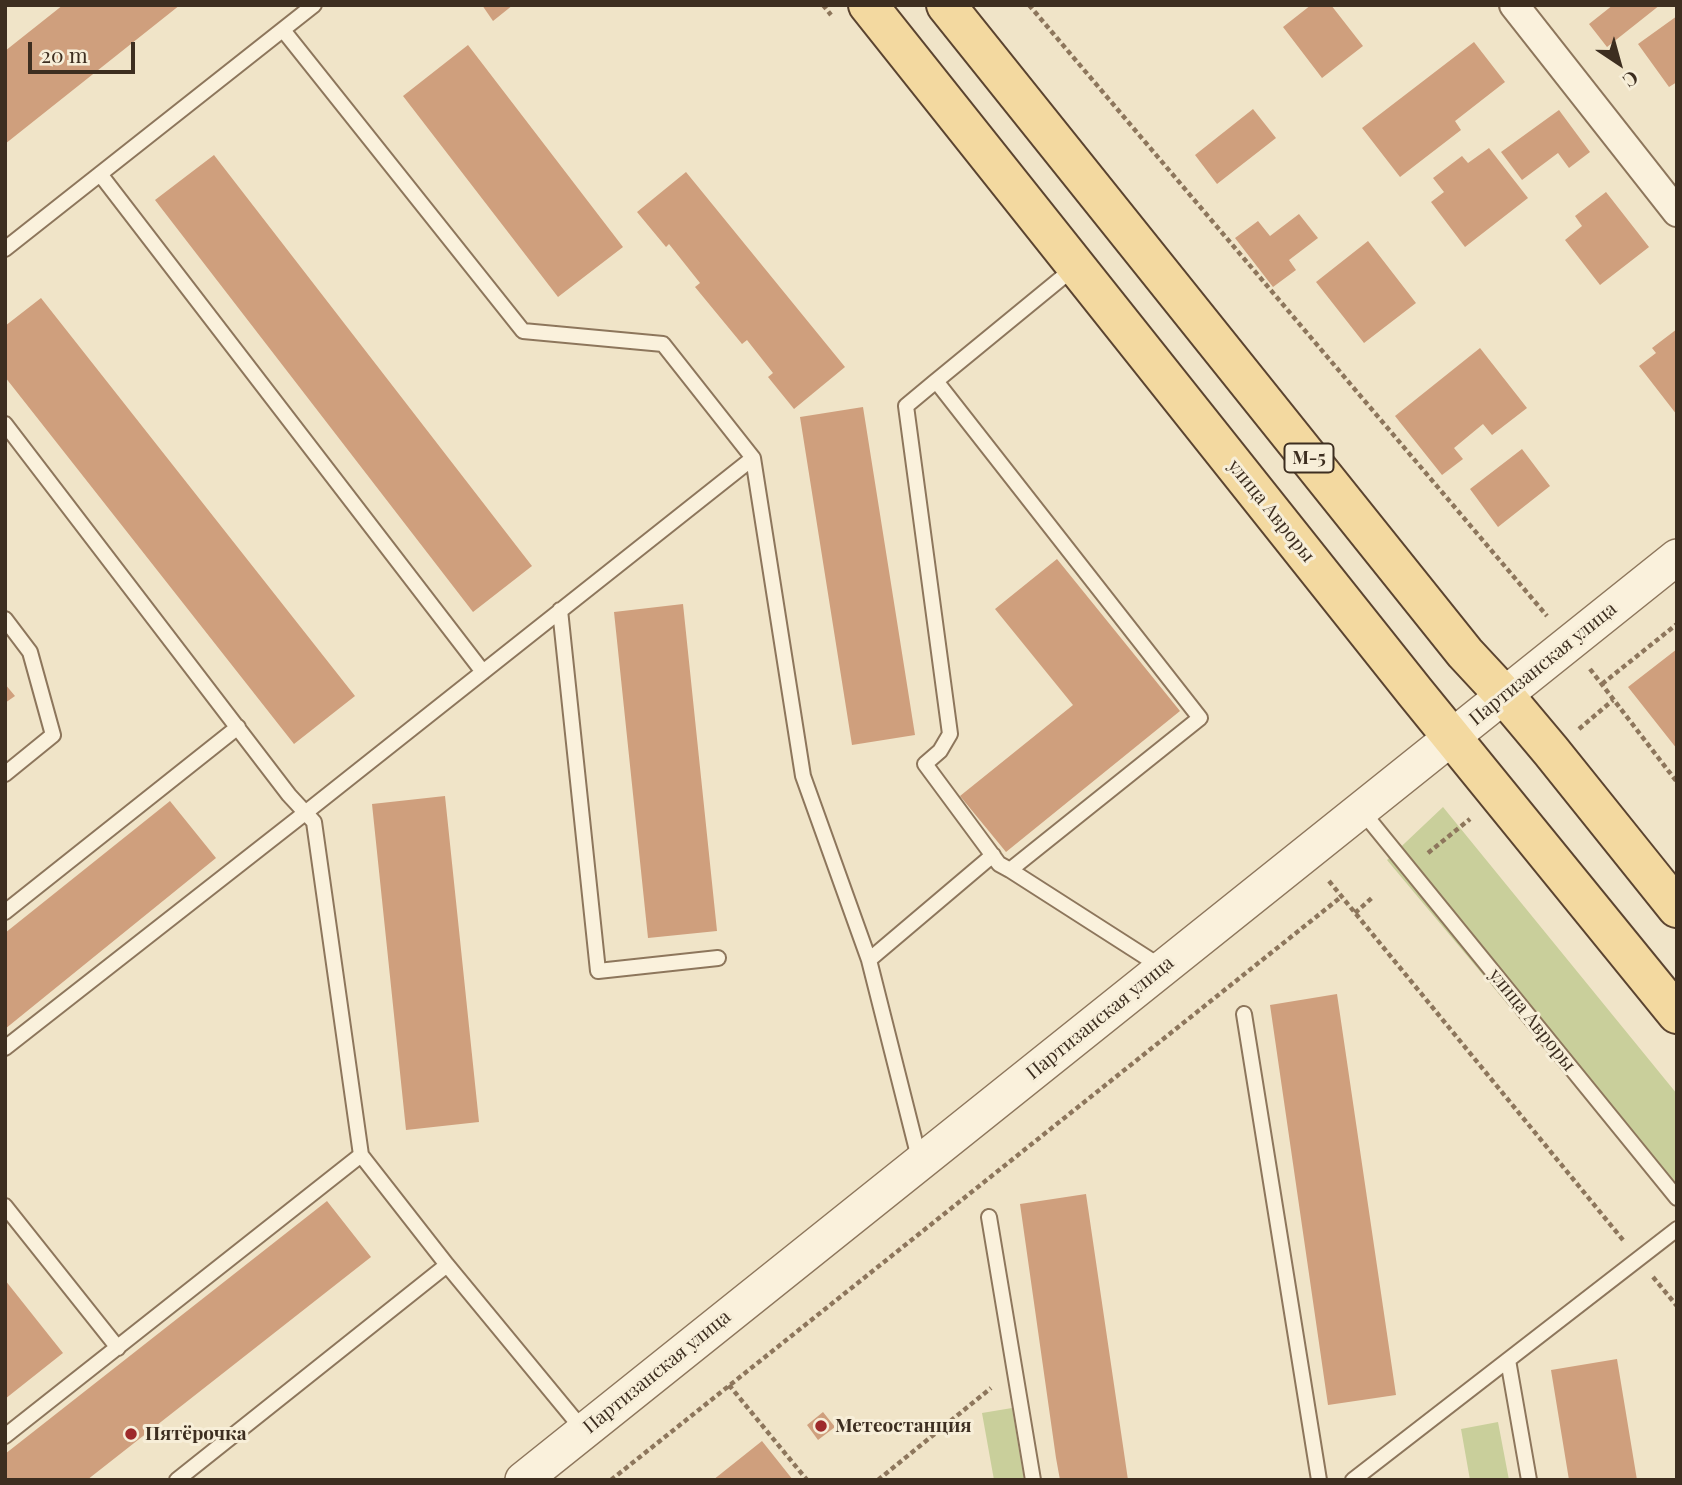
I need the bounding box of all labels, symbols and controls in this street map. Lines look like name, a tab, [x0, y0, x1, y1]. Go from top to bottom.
scale bar	[32, 28, 138, 72]
north arrow	[1584, 28, 1654, 98]
text: 20 m	[41, 40, 88, 68]
text: С	[1618, 66, 1644, 94]
road number: М-5	[1284, 444, 1334, 472]
street label: улица Авроры	[1223, 455, 1319, 567]
street label: Партизанская улица	[1465, 598, 1621, 730]
street label: Партизанская улица	[1022, 952, 1178, 1084]
street label: улица Авроры	[1484, 964, 1580, 1076]
street label: Партизанская улица	[579, 1306, 735, 1438]
place label: Метеостанция	[835, 1415, 971, 1437]
marker: Метеостанция	[813, 1418, 829, 1434]
place label: Пятёрочка	[145, 1423, 247, 1445]
marker: Пятёрочка	[123, 1426, 139, 1442]

